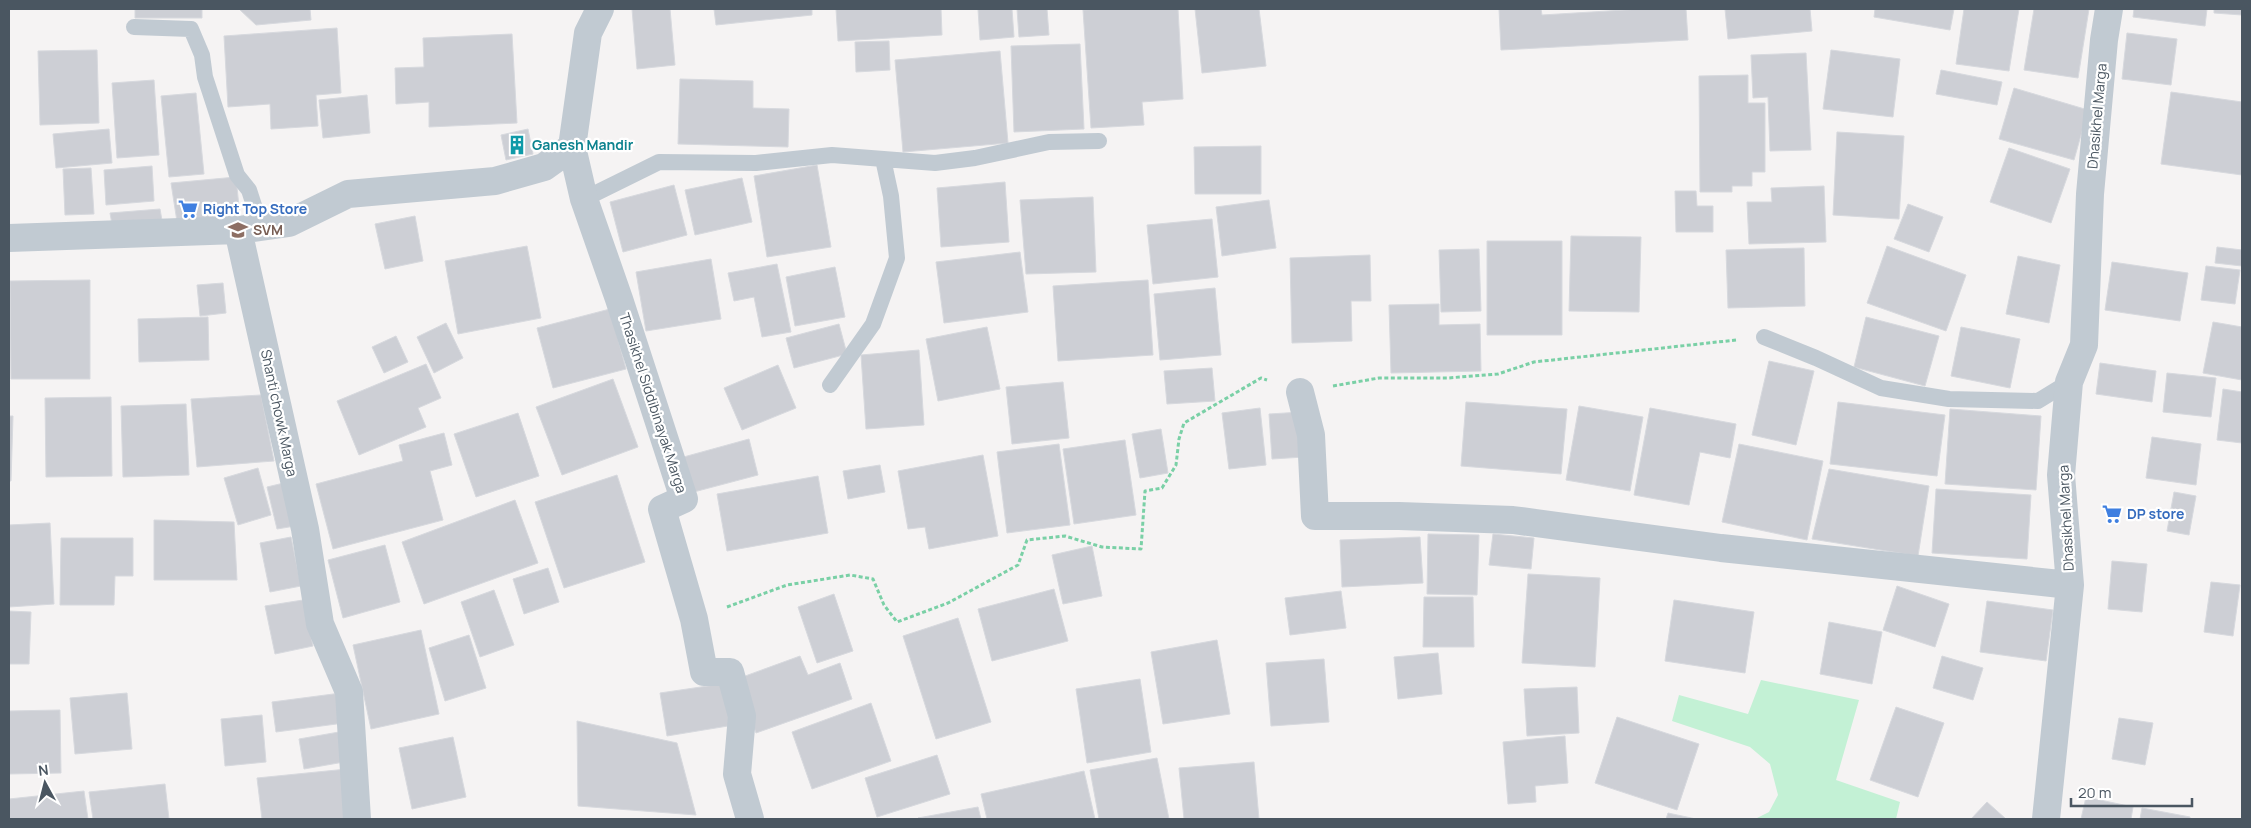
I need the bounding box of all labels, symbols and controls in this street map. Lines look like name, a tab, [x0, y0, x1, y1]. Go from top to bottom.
street label: Dhasikhel Marga	[2082, 62, 2111, 170]
building icon: Ganesh Mandir	[506, 134, 528, 156]
place label: Ganesh Mandir	[532, 135, 634, 154]
supermarket icon: Right Top Store	[177, 198, 199, 220]
place label: Right Top Store	[203, 199, 307, 218]
school or university icon: SVM	[227, 219, 249, 241]
place label: SVM	[253, 220, 283, 239]
street label: Thasikhel Siddibinayak Marga	[615, 310, 692, 495]
street label: Shanti chowk Marga	[257, 348, 302, 478]
street label: Dhasikhel Marga	[2053, 465, 2078, 571]
supermarket icon: DP store	[2101, 503, 2123, 525]
place label: DP store	[2127, 504, 2184, 523]
north arrow	[20, 758, 70, 808]
text: N	[37, 760, 50, 780]
scale bar	[2071, 776, 2192, 808]
text: 20 m	[2078, 782, 2111, 803]

